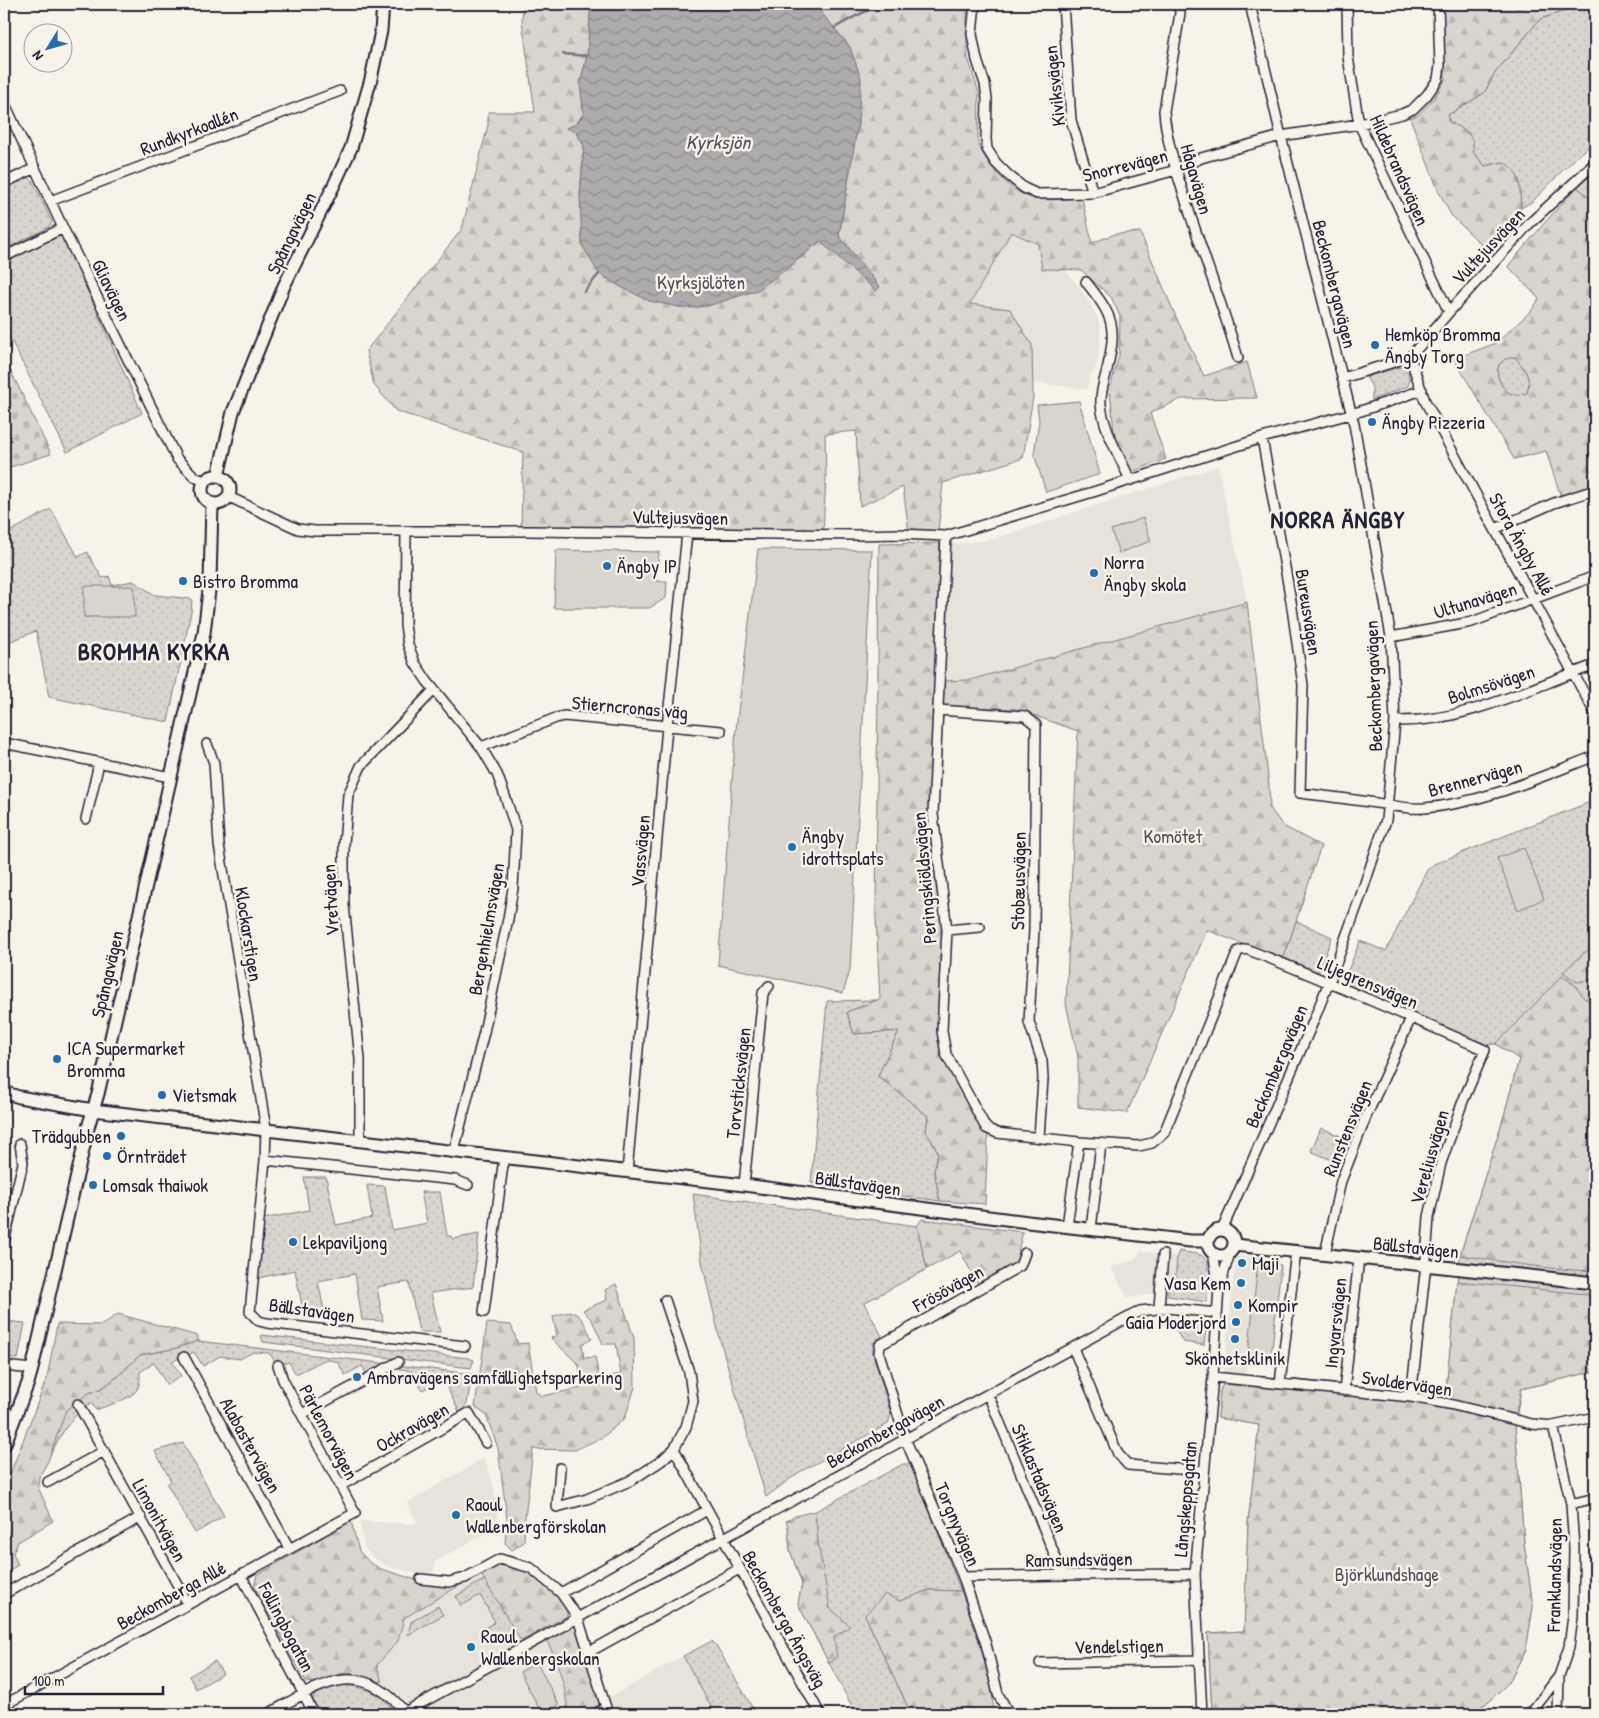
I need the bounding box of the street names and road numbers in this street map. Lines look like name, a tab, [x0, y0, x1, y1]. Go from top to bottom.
street label: Kiviksvägen	[1037, 44, 1071, 128]
street label: Rundkyrkoallén	[136, 100, 242, 162]
street label: Hildebrandsvägen	[1364, 110, 1436, 230]
street label: Hågavägen	[1175, 141, 1219, 217]
street label: Snorrevägen	[1080, 142, 1170, 188]
street label: Spångavägen	[260, 188, 322, 278]
street label: Vultejusvägen	[1446, 202, 1530, 290]
street label: Beckombergavägen	[1307, 217, 1363, 351]
street label: Gliavägen	[86, 255, 138, 325]
street label: Stora Ängby Allé	[1483, 488, 1561, 600]
street label: Vultejusvägen	[632, 503, 728, 531]
street label: Bureusvägen	[1289, 567, 1329, 657]
street label: Ultunavägen	[1430, 575, 1520, 625]
street label: Beckombergavägen	[1358, 620, 1388, 752]
street label: Bolmsövägen	[1444, 658, 1538, 710]
street label: Stierncronas väg	[571, 689, 689, 725]
street label: Brennervägen	[1425, 753, 1525, 803]
street label: Peringskiöldsvägen	[905, 811, 943, 945]
street label: Vassvägen	[624, 814, 656, 888]
street label: Stobæusvägen	[1004, 832, 1032, 930]
street label: Bergenhielmsvägen	[462, 861, 510, 997]
street label: Vretvägen	[315, 863, 345, 937]
street label: Klockarstigen	[229, 885, 269, 983]
street label: Spångavägen	[84, 928, 130, 1020]
street label: Liljegrensvägen	[1314, 949, 1422, 1015]
street label: Beckombergavägen	[1238, 1000, 1314, 1132]
street label: Torvsticksvägen	[719, 1026, 757, 1140]
street label: Runstensvägen	[1316, 1076, 1378, 1180]
street label: Vereliusvägen	[1403, 1107, 1455, 1207]
street label: Bällstavägen	[813, 1164, 903, 1202]
street label: Bällstavägen	[1372, 1230, 1460, 1264]
street label: Frösövägen	[907, 1258, 988, 1318]
street label: Ingvarsvägen	[1317, 1276, 1353, 1370]
street label: Bällstavägen	[267, 1291, 357, 1329]
street label: Svoldervägen	[1360, 1364, 1454, 1402]
street label: Pärlemorvägen	[293, 1380, 365, 1484]
street label: Beckombergavägen	[821, 1388, 949, 1474]
street label: Alabastervägen	[214, 1393, 288, 1497]
street label: Ockravägen	[371, 1396, 453, 1458]
street label: Stiklastadsvägen	[1005, 1420, 1075, 1536]
street label: Långskeppsgatan	[1167, 1440, 1203, 1558]
street label: Limonitvägen	[127, 1474, 193, 1566]
street label: Torgnyvägen	[929, 1478, 987, 1570]
street label: Franklandsvägen	[1540, 1518, 1568, 1633]
street label: Ramsundsvägen	[1025, 1545, 1133, 1573]
street label: Beckomberga Ängsväg	[737, 1546, 833, 1692]
street label: Beckomberga Allé	[112, 1554, 231, 1636]
street label: Follingbogatan	[252, 1577, 322, 1676]
street label: Vendelstigen	[1074, 1632, 1164, 1660]

